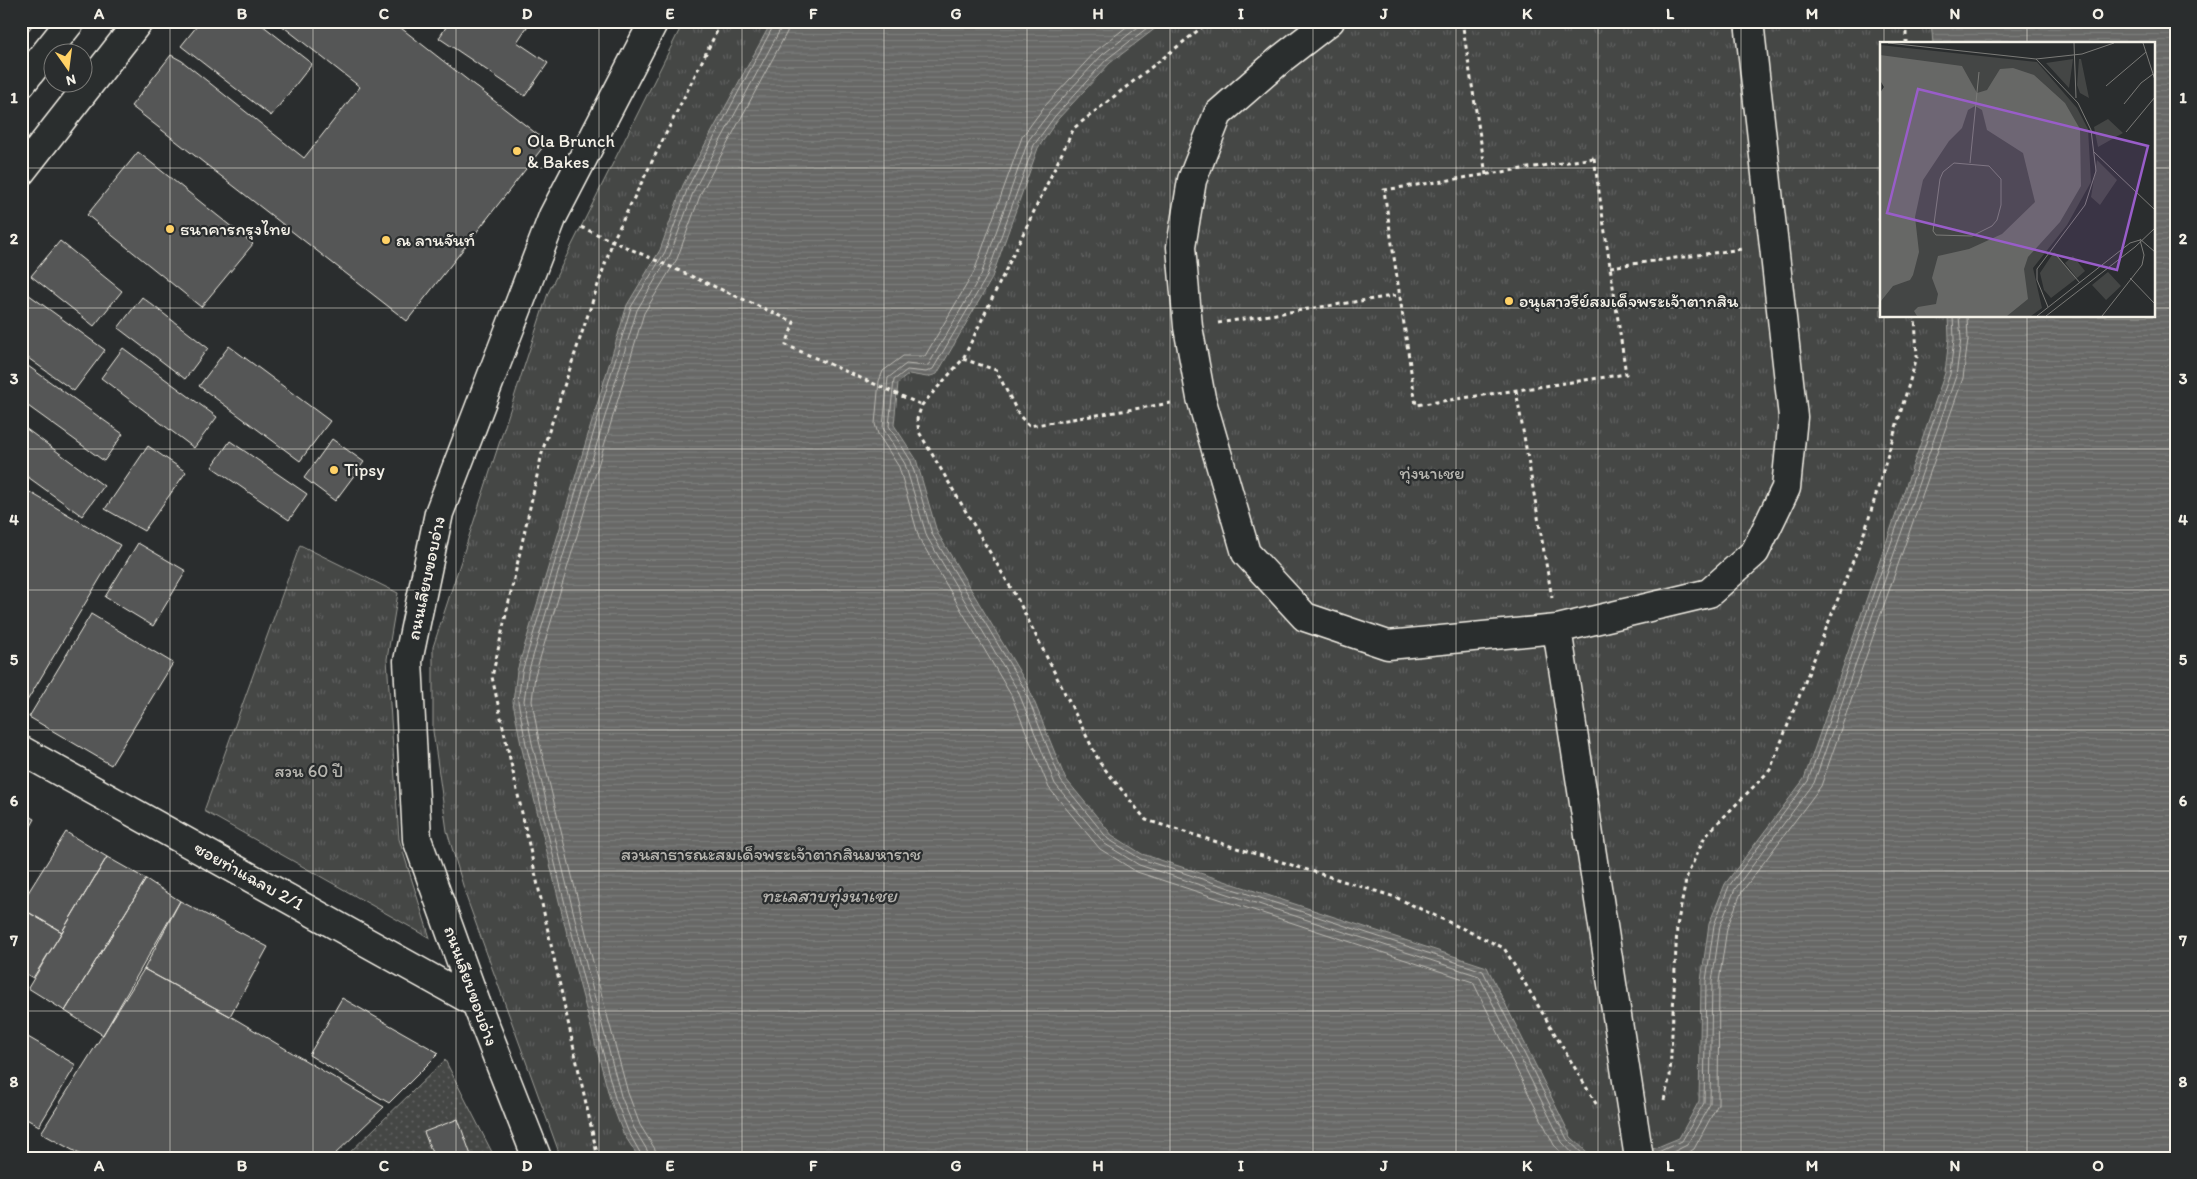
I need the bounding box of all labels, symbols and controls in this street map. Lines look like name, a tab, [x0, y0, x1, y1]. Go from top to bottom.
text: A	[93, 4, 105, 23]
text: B	[237, 4, 248, 23]
text: C	[379, 4, 390, 23]
text: D	[522, 4, 533, 23]
text: E	[666, 4, 675, 23]
text: F	[809, 4, 818, 23]
text: G	[950, 4, 962, 23]
text: H	[1092, 4, 1104, 23]
text: I	[1238, 4, 1244, 23]
text: J	[1379, 4, 1388, 23]
text: K	[1522, 4, 1533, 23]
text: L	[1666, 4, 1675, 23]
text: M	[1806, 4, 1818, 23]
text: N	[1950, 4, 1960, 23]
text: O	[2092, 4, 2104, 23]
north arrow	[42, 42, 92, 92]
inset map	[1880, 42, 2154, 318]
text: N	[64, 71, 78, 90]
text: 1	[10, 88, 18, 107]
text: 1	[2179, 88, 2187, 107]
place label: Ola Brunch & Bakes	[527, 130, 615, 173]
marker: Ola Brunch & Bakes	[511, 145, 523, 157]
place label: ธนาคารกรุงไทย	[180, 218, 291, 240]
marker: ธนาคารกรุงไทย	[164, 223, 176, 235]
text: 2	[10, 229, 19, 248]
place label: ณ ลานจันท์	[396, 229, 475, 251]
text: 2	[2179, 229, 2188, 248]
marker: ณ ลานจันท์	[380, 234, 392, 246]
place label: อนุเสาวรีย์สมเด็จพระเจ้าตากสิน	[1519, 290, 1739, 312]
marker: อนุเสาวรีย์สมเด็จพระเจ้าตากสิน	[1503, 295, 1515, 307]
text: 3	[10, 369, 19, 388]
text: 3	[2179, 369, 2188, 388]
place label: Tipsy	[344, 459, 385, 481]
park label: ทุ่งนาเชย	[1399, 462, 1465, 484]
marker: Tipsy	[328, 464, 340, 476]
text: 4	[9, 510, 19, 529]
text: 4	[2178, 510, 2188, 529]
street label: ถนนเลียบขอบอ่าง	[402, 514, 450, 642]
text: 5	[10, 650, 19, 669]
text: 5	[2179, 650, 2188, 669]
park label: สวน 60 ปี	[274, 760, 344, 782]
text: 6	[10, 791, 19, 810]
text: 6	[2179, 791, 2188, 810]
street label: ซอยท่าแฉลบ 2/1	[190, 837, 308, 915]
park label: สวนสาธารณะสมเด็จพระเจ้าตากสินมหาราช	[621, 843, 921, 865]
water label: ทะเลสาบทุ่งนาเชย	[761, 884, 898, 908]
street label: ถนนเลียบขอบอ่าง	[439, 923, 503, 1049]
text: 7	[9, 931, 18, 950]
text: 7	[2178, 931, 2187, 950]
text: 8	[10, 1072, 19, 1091]
text: 8	[2179, 1072, 2188, 1091]
text: A	[93, 1156, 105, 1175]
text: B	[237, 1156, 248, 1175]
text: C	[379, 1156, 390, 1175]
text: D	[522, 1156, 533, 1175]
text: E	[666, 1156, 675, 1175]
text: F	[809, 1156, 818, 1175]
text: G	[950, 1156, 962, 1175]
text: H	[1092, 1156, 1104, 1175]
text: I	[1238, 1156, 1244, 1175]
text: J	[1379, 1156, 1388, 1175]
text: K	[1522, 1156, 1533, 1175]
text: L	[1666, 1156, 1675, 1175]
text: M	[1806, 1156, 1818, 1175]
text: N	[1950, 1156, 1960, 1175]
text: O	[2092, 1156, 2104, 1175]

